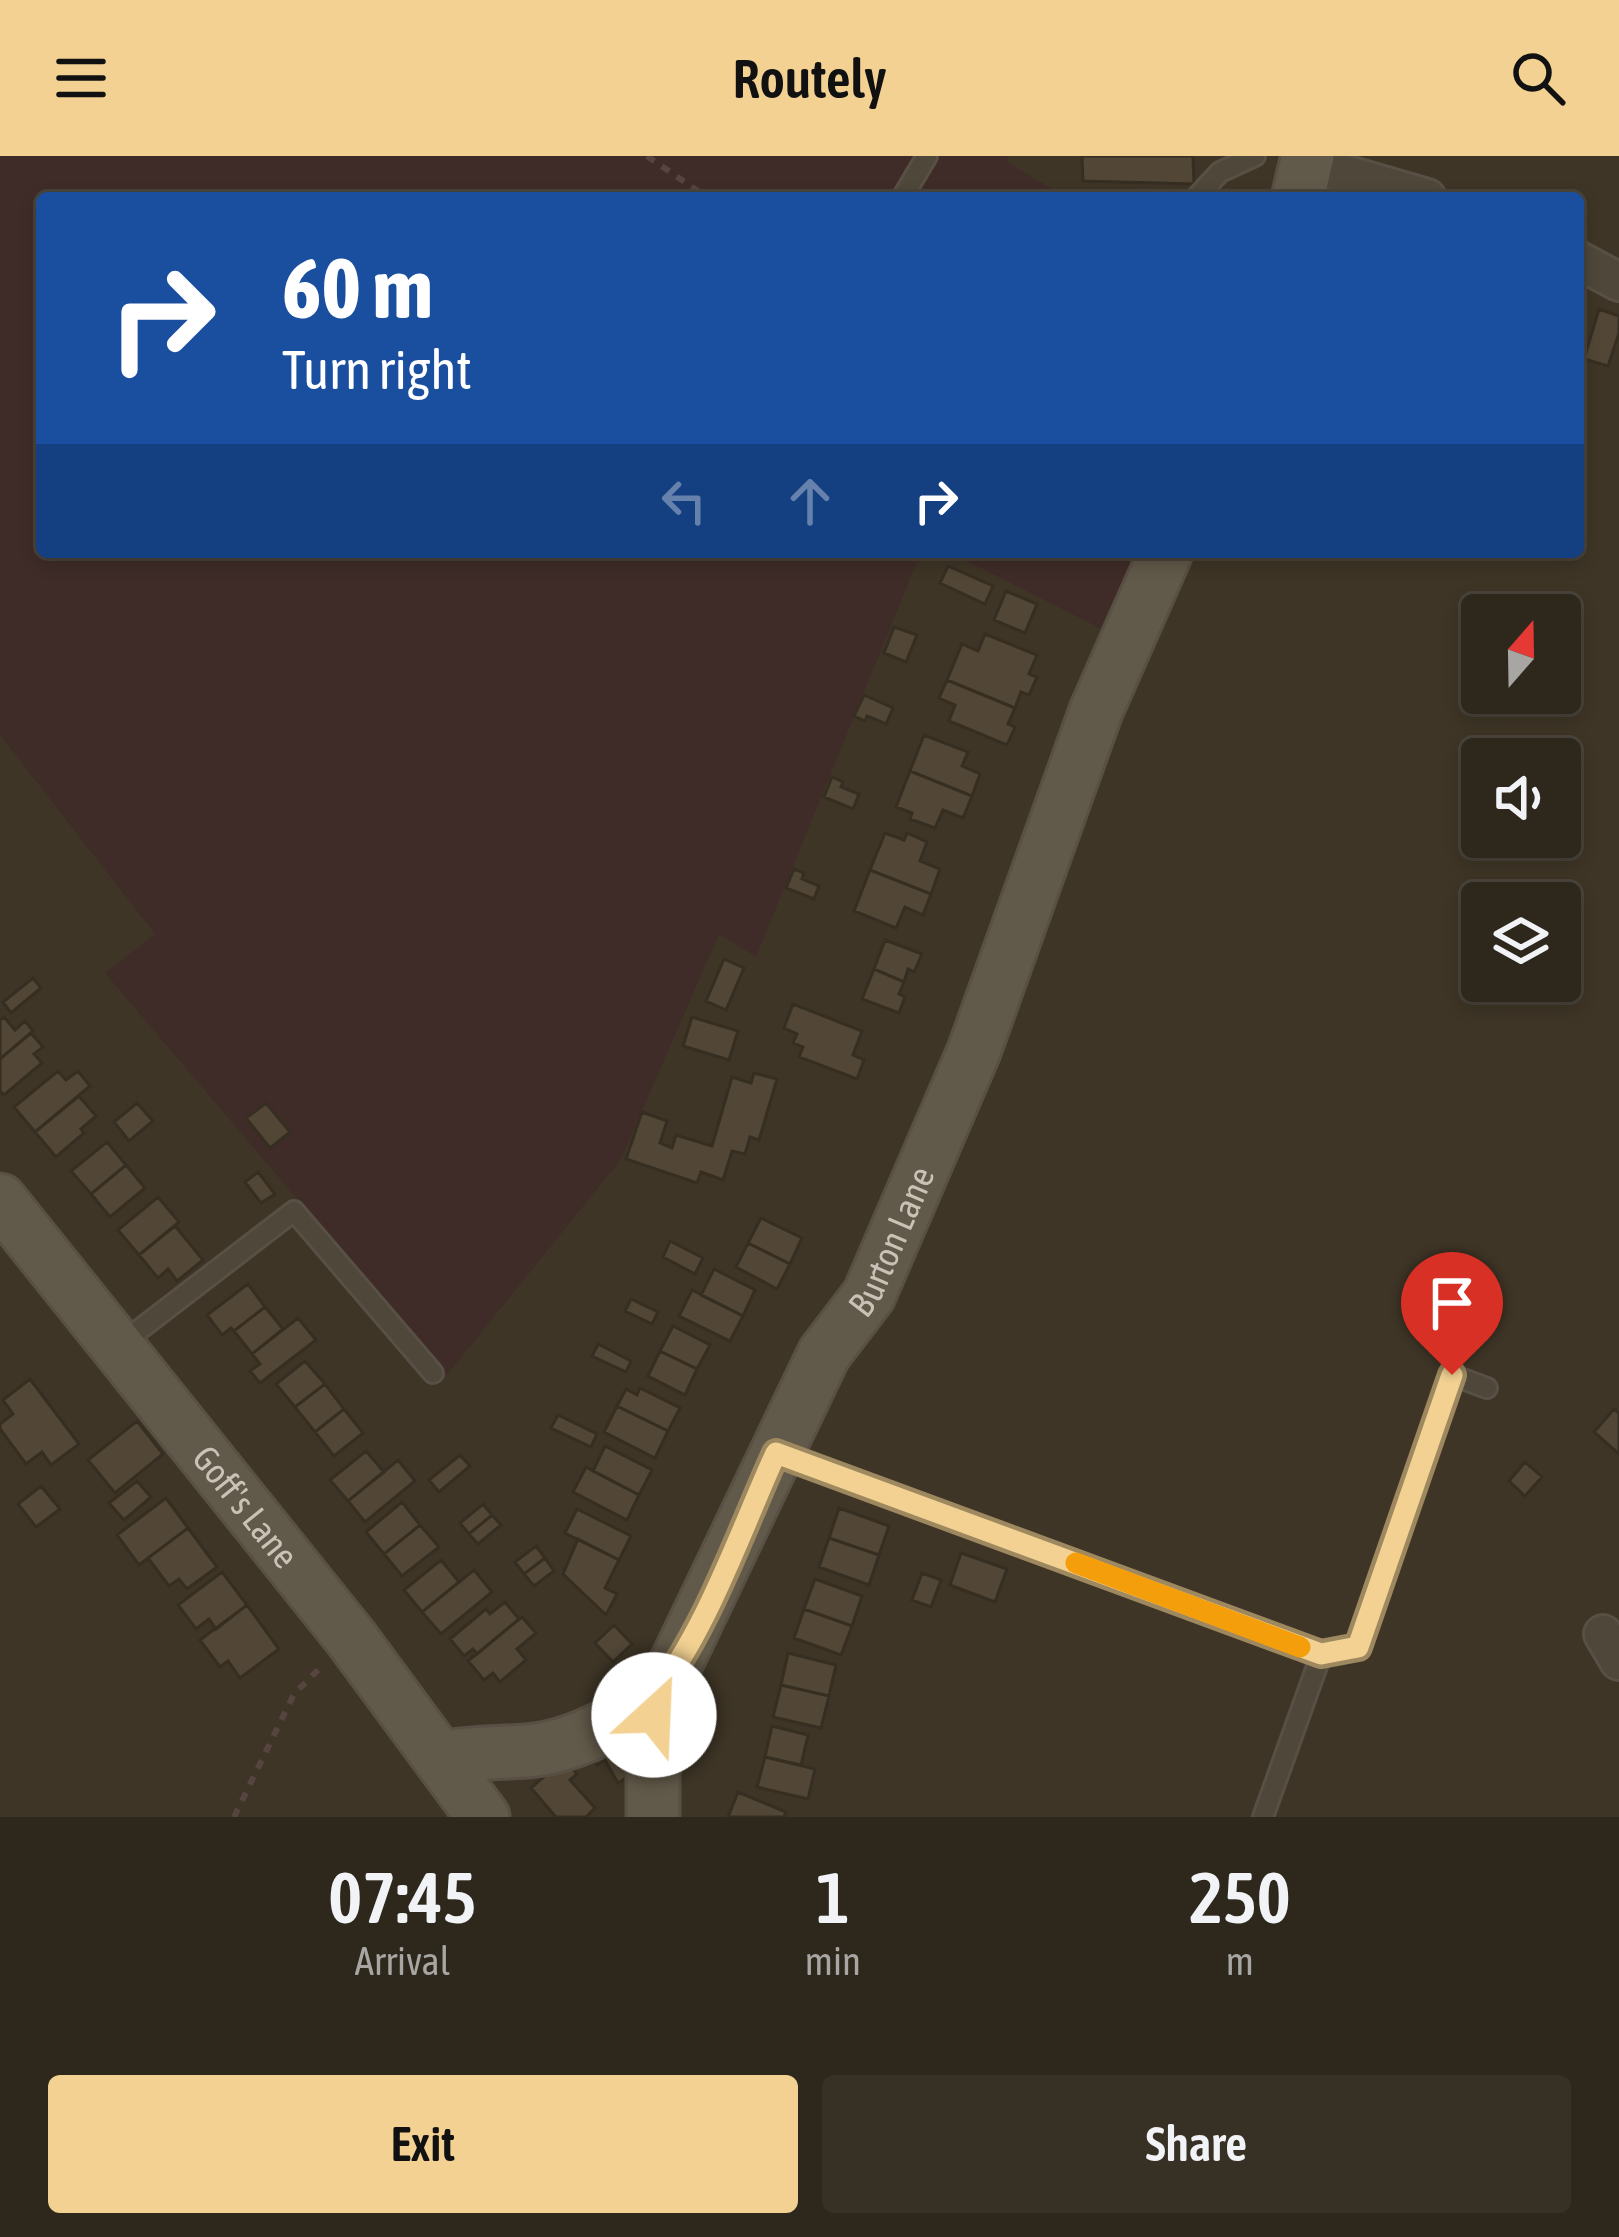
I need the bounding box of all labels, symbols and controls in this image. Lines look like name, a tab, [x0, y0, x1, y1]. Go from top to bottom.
icon: menu	[48, 45, 114, 111]
icon: search	[1505, 45, 1571, 111]
text: Routely	[732, 48, 887, 109]
icon: right	[84, 240, 240, 396]
text: 60 m	[282, 240, 433, 336]
text: Turn right	[282, 339, 472, 400]
icon: left	[651, 468, 717, 534]
icon: ahead	[777, 468, 843, 534]
icon: right	[903, 468, 969, 534]
north arrow	[1461, 594, 1581, 714]
map controls	[1461, 594, 1581, 1002]
button: sound	[1461, 738, 1581, 858]
button: layers	[1461, 882, 1581, 1002]
street label: Burton Lane	[840, 1160, 943, 1325]
pin	[1401, 1252, 1503, 1375]
icon: arrive	[1419, 1270, 1485, 1336]
street label: Goff's Lane	[184, 1437, 307, 1576]
position arrow	[591, 1652, 717, 1778]
text: 07:45	[328, 1856, 477, 1938]
text: 1	[816, 1856, 850, 1938]
text: 250	[1189, 1856, 1291, 1938]
text: Arrival	[355, 1939, 450, 1983]
text: min	[805, 1939, 861, 1983]
text: m	[1226, 1939, 1254, 1983]
button: Exit	[48, 2075, 798, 2213]
button: Share	[822, 2075, 1571, 2213]

